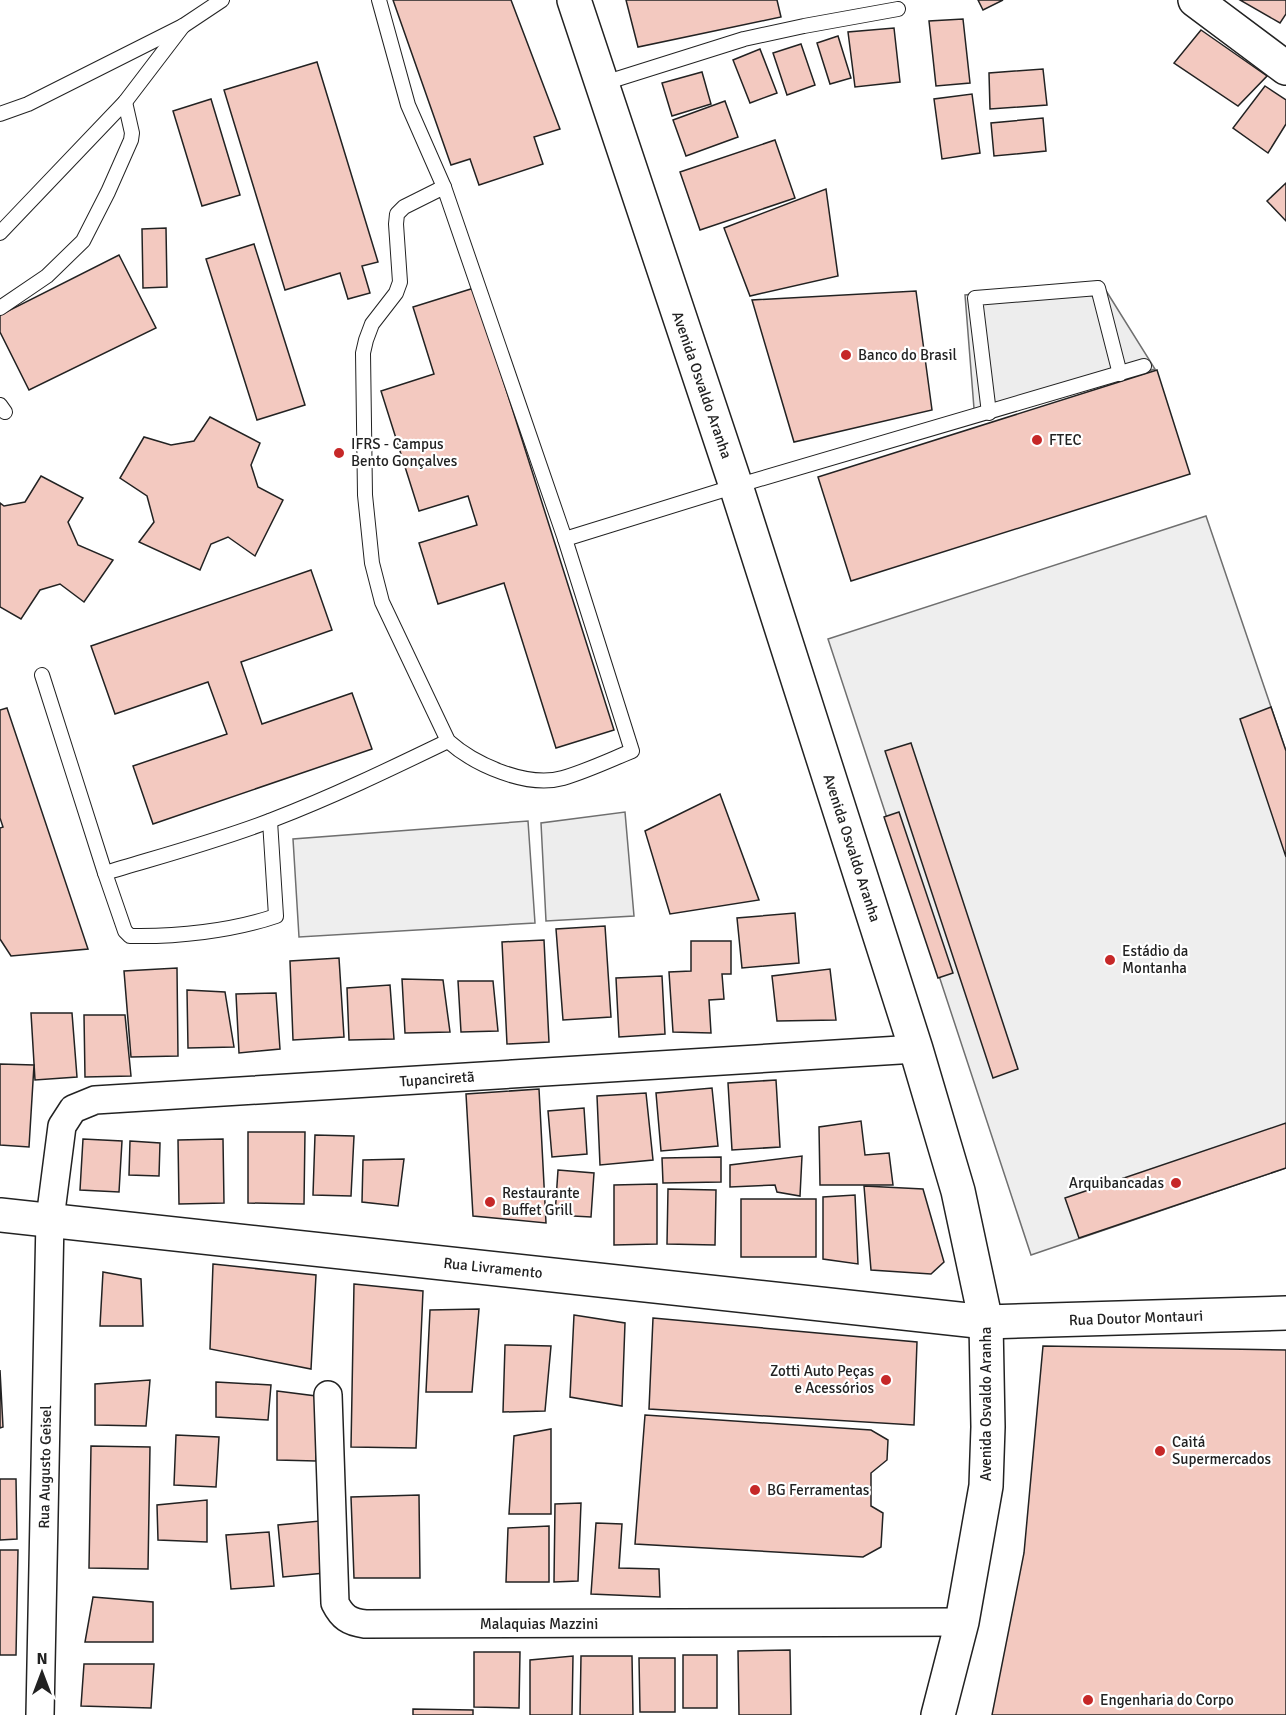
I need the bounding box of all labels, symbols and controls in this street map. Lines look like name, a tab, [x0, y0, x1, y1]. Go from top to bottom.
street label: Avenida Osvaldo Aranha	[668, 309, 736, 461]
place label: Banco do Brasil	[858, 346, 957, 364]
marker: Banco do Brasil	[839, 348, 853, 362]
place label: FTEC	[1049, 431, 1082, 449]
marker: FTEC	[1030, 433, 1044, 447]
place label: IFRS - Campus Bento Gonçalves	[351, 435, 458, 470]
marker: IFRS - Campus Bento Gonçalves	[332, 446, 346, 460]
street label: Avenida Osvaldo Aranha	[820, 772, 884, 924]
place label: Estádio da Montanha	[1122, 942, 1188, 977]
marker: Estádio da Montanha	[1103, 953, 1117, 967]
street label: Tupanciretã	[399, 1067, 475, 1091]
place label: Arquibancadas	[1069, 1174, 1164, 1192]
marker: Arquibancadas	[1169, 1176, 1183, 1190]
place label: Restaurante Buffet Grill	[502, 1184, 580, 1219]
marker: Restaurante Buffet Grill	[483, 1195, 497, 1209]
street label: Rua Livramento	[442, 1254, 544, 1282]
street label: Rua Doutor Montauri	[1069, 1307, 1203, 1329]
street label: Avenida Osvaldo Aranha	[977, 1327, 995, 1481]
place label: Zotti Auto Peças e Acessórios	[770, 1362, 874, 1397]
marker: Zotti Auto Peças e Acessórios	[879, 1373, 893, 1387]
street label: Rua Augusto Geisel	[35, 1405, 55, 1529]
place label: Caitá Supermercados	[1172, 1433, 1272, 1468]
marker: Caitá Supermercados	[1153, 1444, 1167, 1458]
place label: BG Ferramentas	[767, 1481, 870, 1499]
marker: BG Ferramentas	[748, 1483, 762, 1497]
street label: Malaquias Mazzini	[480, 1615, 598, 1633]
north arrow	[12, 1643, 72, 1703]
text: N	[36, 1649, 48, 1669]
place label: Engenharia do Corpo	[1100, 1691, 1234, 1709]
marker: Engenharia do Corpo	[1081, 1693, 1095, 1707]

